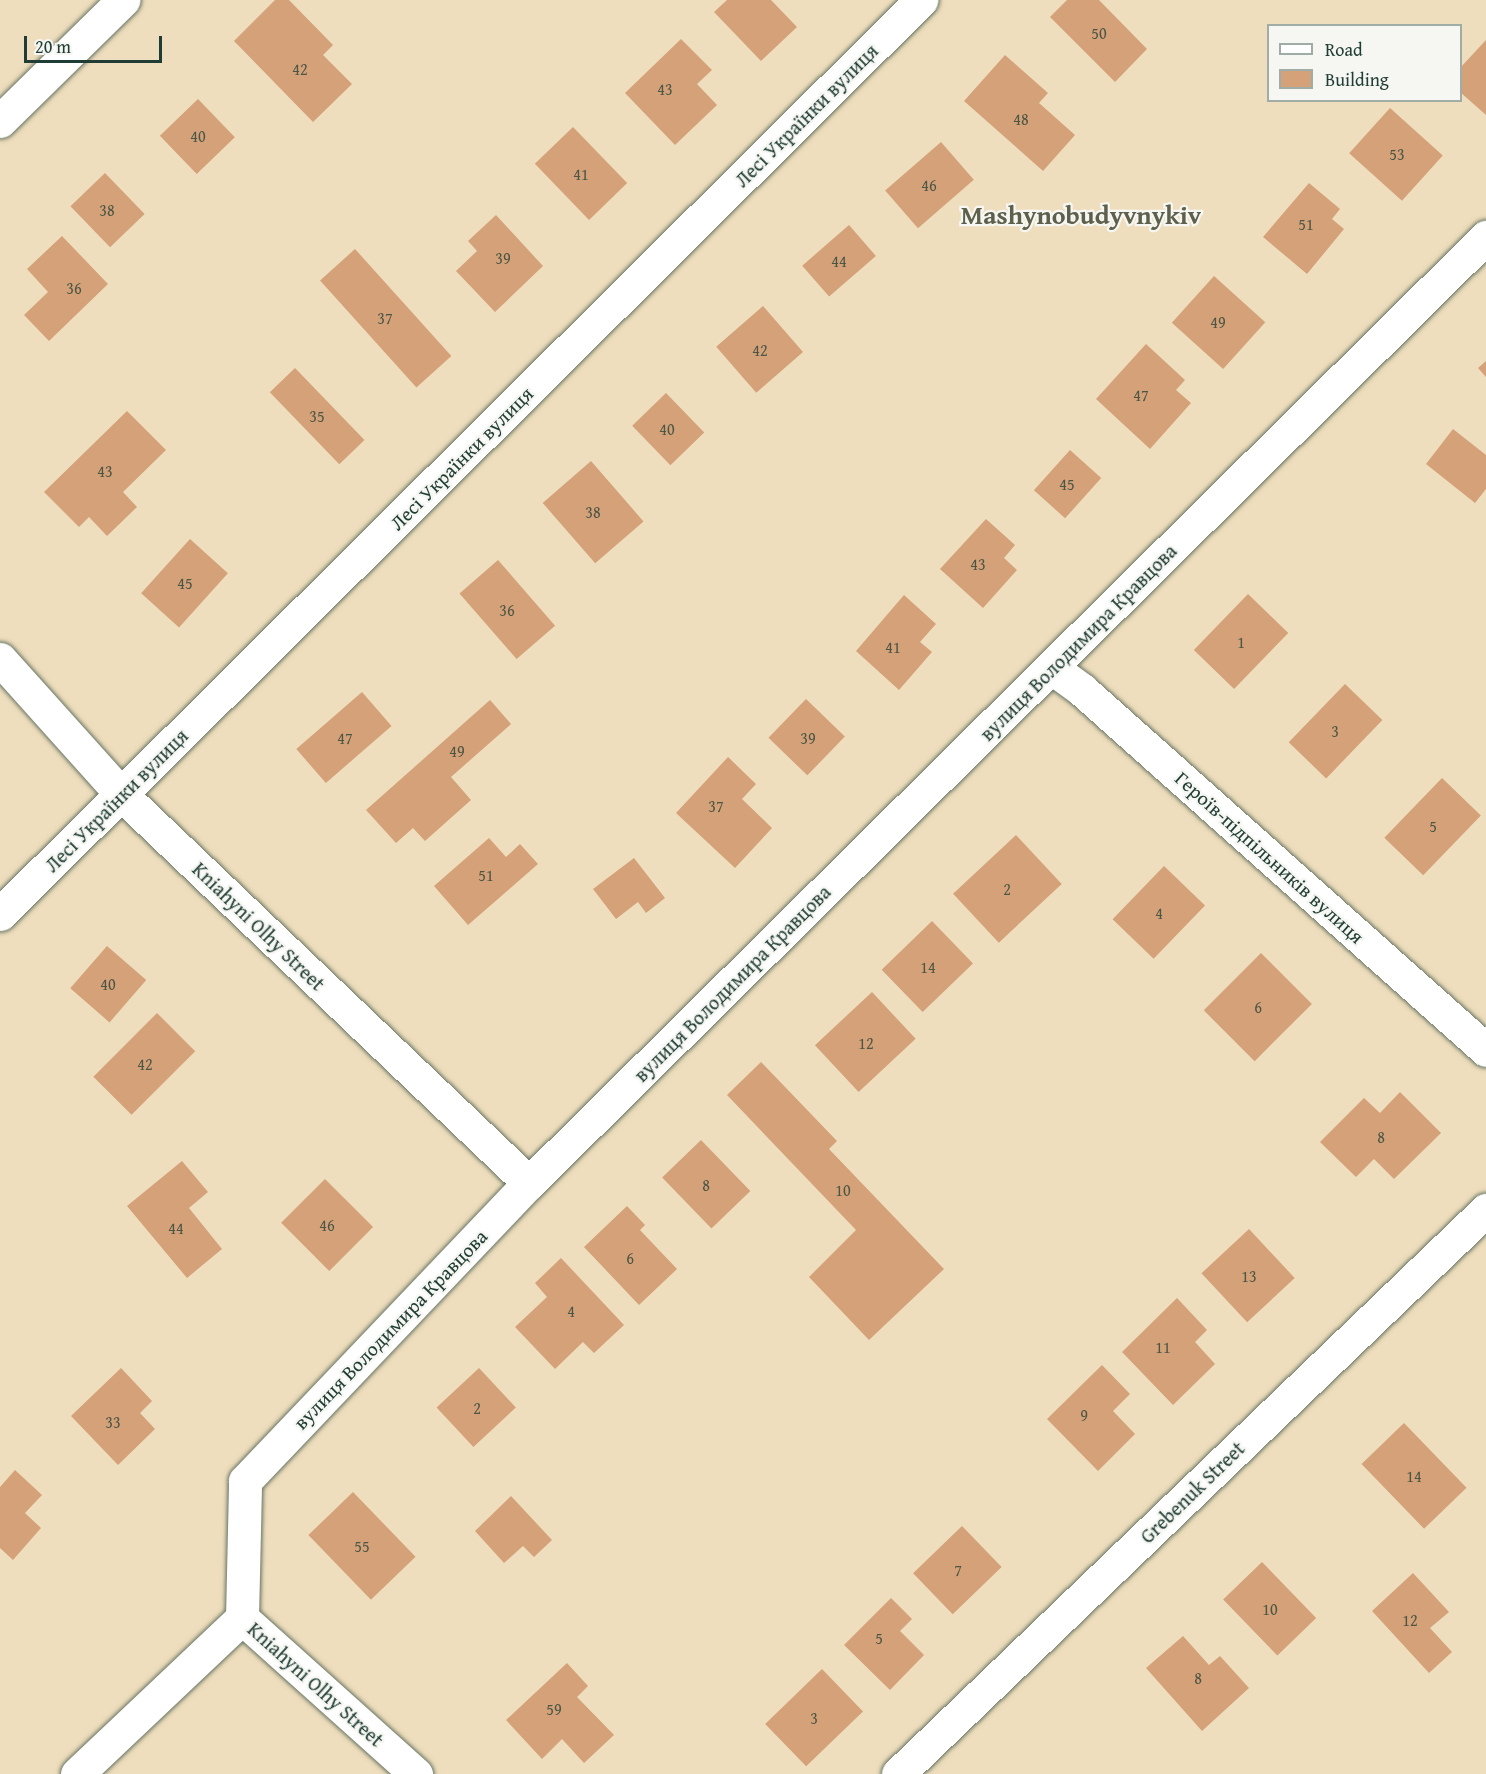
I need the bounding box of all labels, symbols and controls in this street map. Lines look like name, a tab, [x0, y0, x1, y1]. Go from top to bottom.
house number: 50	[1091, 23, 1107, 43]
scale bar	[27, 24, 165, 62]
legend	[1267, 24, 1462, 102]
text: 20 m	[35, 33, 71, 60]
text: Road	[1325, 36, 1363, 63]
street label: Лесі Українки вулиця	[729, 38, 883, 192]
house number: 42	[292, 59, 308, 79]
text: Building	[1325, 66, 1389, 93]
house number: 43	[657, 79, 673, 99]
house number: 48	[1013, 109, 1029, 129]
house number: 40	[190, 126, 206, 146]
house number: 53	[1389, 144, 1405, 164]
house number: 41	[573, 164, 589, 184]
house number: 46	[921, 175, 937, 195]
district label: Mashynobudyvnykiv	[961, 199, 1201, 231]
house number: 38	[99, 200, 115, 220]
house number: 51	[1298, 214, 1314, 234]
house number: 39	[495, 248, 511, 268]
house number: 44	[831, 251, 847, 271]
house number: 36	[66, 278, 82, 298]
house number: 37	[377, 308, 393, 328]
house number: 49	[1210, 312, 1226, 332]
house number: 42	[752, 340, 768, 360]
street label: Лесі Українки вулиця	[384, 381, 538, 535]
house number: 47	[1133, 385, 1149, 405]
house number: 35	[309, 406, 325, 426]
house number: 40	[659, 419, 675, 439]
house number: 43	[97, 461, 113, 481]
house number: 45	[1059, 474, 1075, 494]
house number: 38	[585, 502, 601, 522]
street label: вулиця Володимира Кравцова	[975, 539, 1181, 745]
house number: 43	[970, 554, 986, 574]
house number: 45	[177, 573, 193, 593]
house number: 36	[499, 600, 515, 620]
house number: 1	[1237, 632, 1245, 652]
house number: 41	[885, 637, 901, 657]
house number: 3	[1331, 721, 1339, 741]
street label: Лесі Українки вулиця	[39, 723, 193, 877]
house number: 47	[337, 728, 353, 748]
house number: 39	[800, 728, 816, 748]
house number: 49	[449, 741, 465, 761]
street label: Героїв-підпільників вулиця	[1171, 766, 1369, 948]
house number: 37	[708, 796, 724, 816]
house number: 5	[1429, 816, 1437, 836]
street label: Kniahyni Olhy Street	[188, 857, 330, 995]
house number: 51	[478, 865, 494, 885]
house number: 2	[1003, 879, 1011, 899]
street label: вулиця Володимира Кравцова	[629, 880, 835, 1086]
house number: 4	[1155, 903, 1163, 923]
house number: 14	[920, 957, 936, 977]
house number: 40	[100, 974, 116, 994]
house number: 6	[1254, 997, 1262, 1017]
house number: 12	[858, 1033, 874, 1053]
house number: 42	[137, 1054, 153, 1074]
house number: 8	[1377, 1127, 1385, 1147]
house number: 8	[702, 1175, 710, 1195]
house number: 10	[835, 1180, 851, 1200]
house number: 46	[319, 1215, 335, 1235]
house number: 44	[168, 1218, 184, 1238]
street label: вулиця Володимира Кравцова	[288, 1224, 492, 1434]
house number: 6	[626, 1248, 634, 1268]
house number: 13	[1241, 1266, 1257, 1286]
house number: 4	[567, 1301, 575, 1321]
house number: 11	[1155, 1337, 1171, 1357]
house number: 2	[473, 1398, 481, 1418]
house number: 9	[1080, 1405, 1088, 1425]
house number: 33	[105, 1412, 121, 1432]
street label: Grebenuk Street	[1135, 1436, 1249, 1548]
house number: 14	[1406, 1466, 1422, 1486]
house number: 55	[354, 1536, 370, 1556]
house number: 7	[954, 1560, 962, 1580]
house number: 10	[1262, 1599, 1278, 1619]
house number: 12	[1402, 1610, 1418, 1630]
street label: Kniahyni Olhy Street	[243, 1617, 389, 1751]
house number: 5	[875, 1628, 883, 1648]
house number: 8	[1194, 1668, 1202, 1688]
house number: 59	[546, 1699, 562, 1719]
house number: 3	[810, 1708, 818, 1728]

